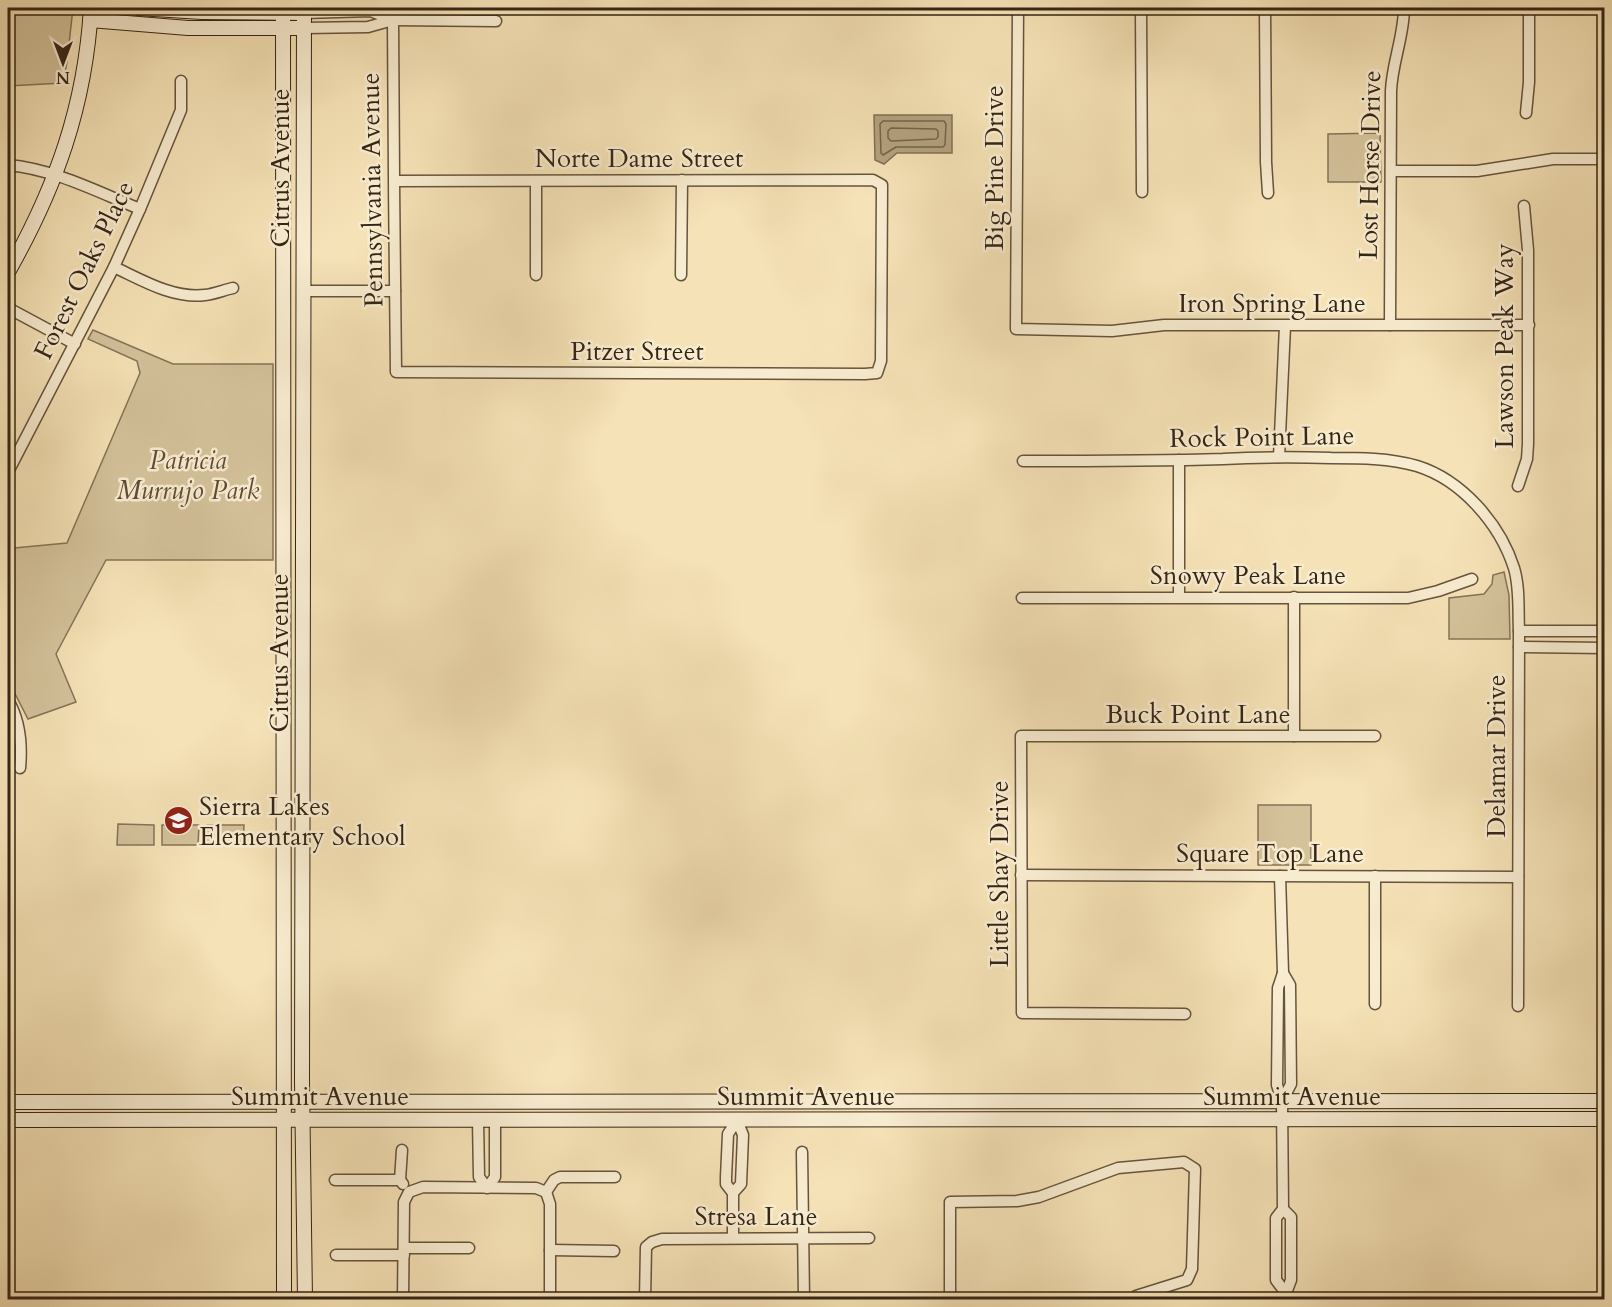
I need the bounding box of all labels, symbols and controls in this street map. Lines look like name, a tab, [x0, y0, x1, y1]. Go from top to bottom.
north arrow	[33, 33, 93, 93]
text: N	[56, 66, 70, 88]
street label: Lost Horse Drive	[1351, 70, 1389, 260]
street label: Pennsylvania Avenue	[352, 72, 392, 308]
street label: Big Pine Drive	[977, 85, 1012, 251]
street label: Citrus Avenue	[263, 88, 298, 248]
street label: Norte Dame Street	[535, 141, 743, 176]
street label: Forest Oaks Place	[26, 175, 142, 365]
street label: Lawson Peak Way	[1487, 243, 1522, 449]
street label: Iron Spring Lane	[1178, 286, 1366, 321]
street label: Pitzer Street	[570, 334, 704, 369]
street label: Rock Point Lane	[1169, 418, 1355, 456]
park label: Patricia Murrujo Park	[117, 443, 260, 508]
street label: Snowy Peak Lane	[1150, 558, 1346, 593]
street label: Citrus Avenue	[262, 573, 297, 733]
street label: Delamar Drive	[1479, 674, 1514, 838]
street label: Buck Point Lane	[1106, 697, 1290, 732]
street label: Little Shay Drive	[982, 780, 1017, 968]
place label: Sierra Lakes Elementary School	[199, 789, 406, 854]
school or university icon: Sierra Lakes Elementary School	[162, 805, 194, 837]
street label: Square Top Lane	[1176, 836, 1364, 871]
street label: Summit Avenue	[231, 1079, 409, 1114]
street label: Summit Avenue	[717, 1079, 895, 1114]
street label: Summit Avenue	[1203, 1079, 1381, 1114]
street label: Stresa Lane	[695, 1199, 818, 1234]

